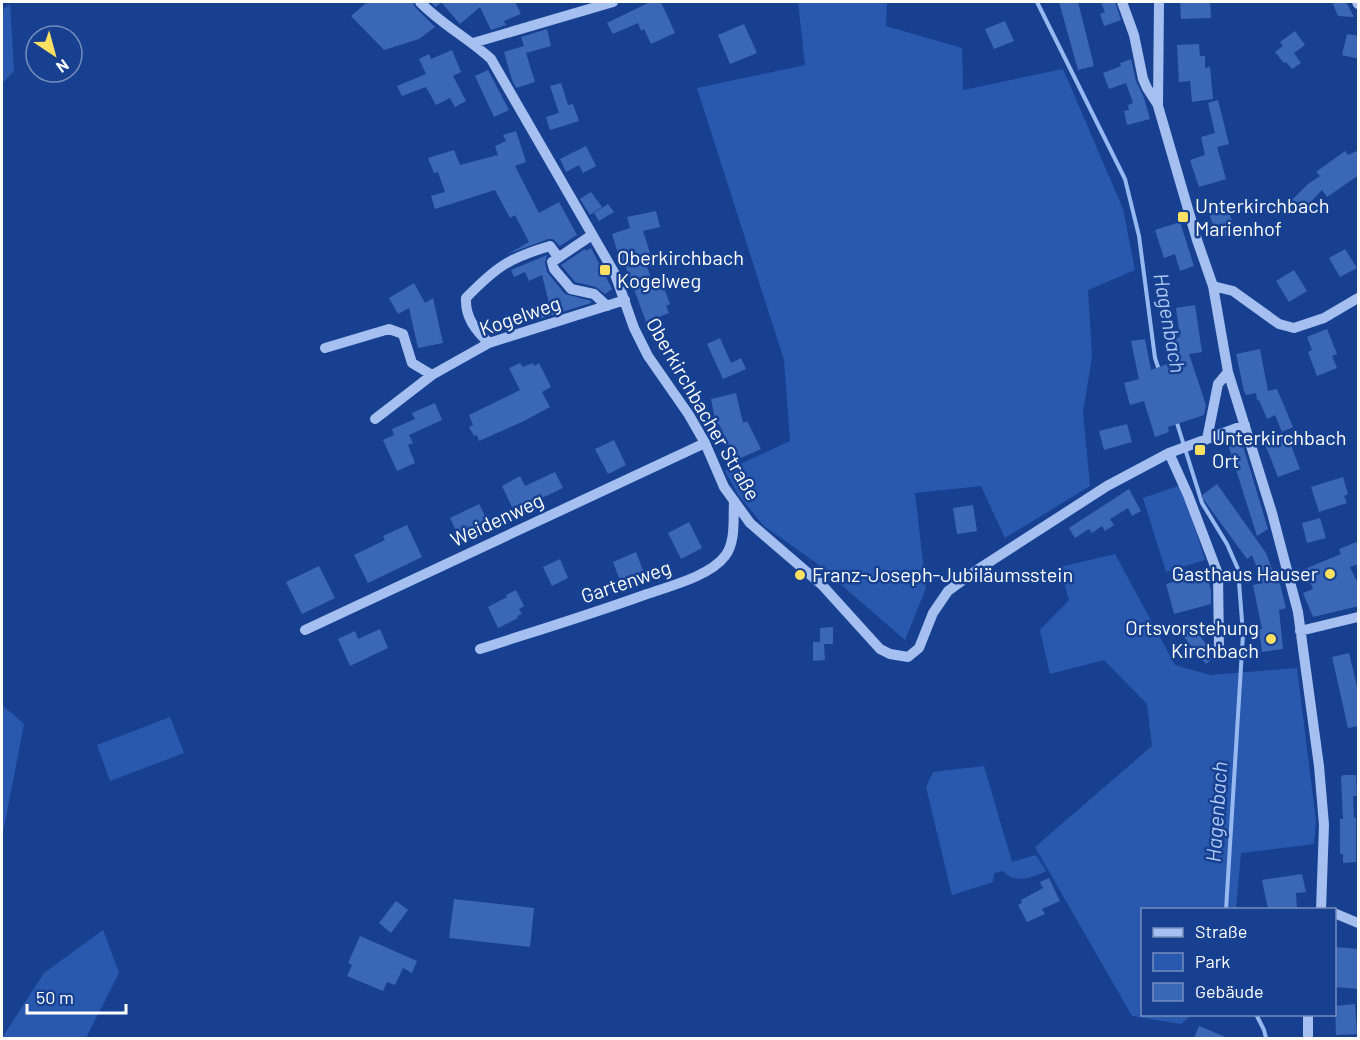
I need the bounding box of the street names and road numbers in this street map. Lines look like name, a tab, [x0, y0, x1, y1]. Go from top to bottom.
street label: Kogelweg	[476, 290, 563, 340]
street label: Oberkirchbacher Straße	[642, 313, 766, 504]
street label: Weidenweg	[446, 487, 547, 551]
street label: Gartenweg	[578, 554, 674, 608]

